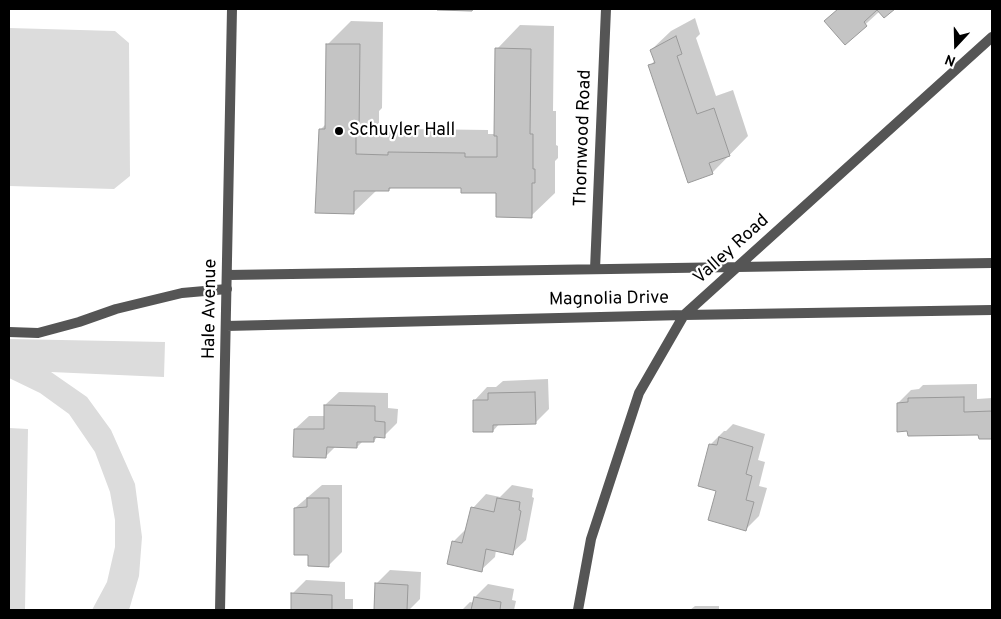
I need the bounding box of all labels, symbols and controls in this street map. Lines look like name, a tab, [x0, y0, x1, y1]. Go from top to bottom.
north arrow	[931, 20, 981, 70]
text: N	[943, 50, 958, 69]
street label: Thornwood Road	[571, 69, 597, 207]
place label: Schuyler Hall	[349, 120, 455, 142]
marker: Schuyler Hall	[333, 125, 345, 137]
street label: Valley Road	[690, 210, 774, 290]
street label: Hale Avenue	[199, 259, 223, 359]
street label: Magnolia Drive	[549, 288, 669, 312]

